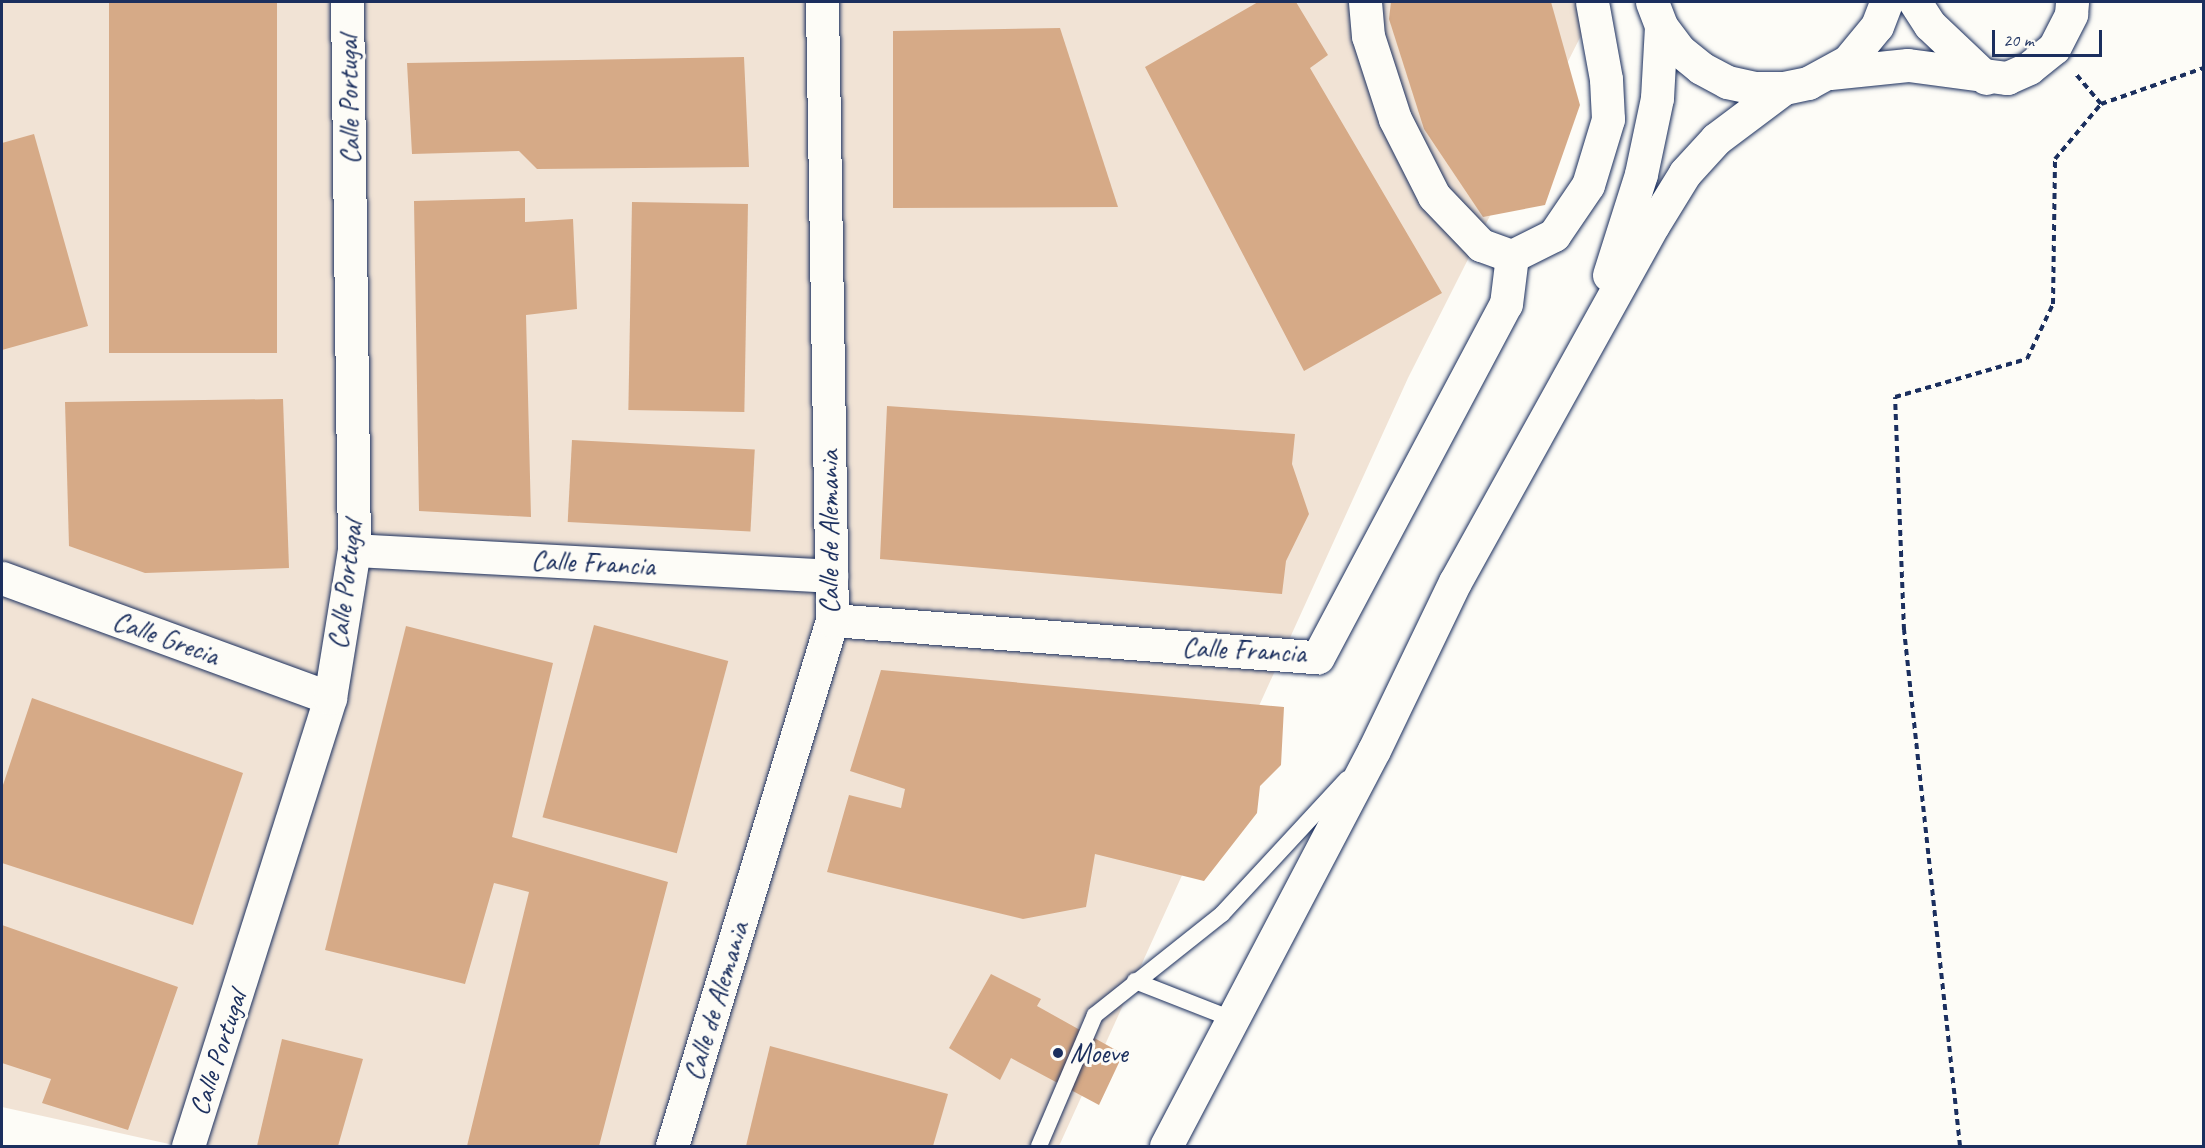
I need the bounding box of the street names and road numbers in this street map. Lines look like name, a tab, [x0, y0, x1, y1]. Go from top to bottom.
street label: Calle Portugal	[331, 35, 367, 165]
street label: Calle de Alemania	[812, 450, 846, 614]
street label: Calle Portugal	[320, 519, 370, 651]
street label: Calle Francia	[530, 543, 656, 583]
street label: Calle Grecia	[108, 603, 224, 673]
street label: Calle Francia	[1181, 630, 1307, 670]
street label: Calle de Alemania	[676, 918, 756, 1084]
street label: Calle Portugal	[182, 987, 254, 1119]

